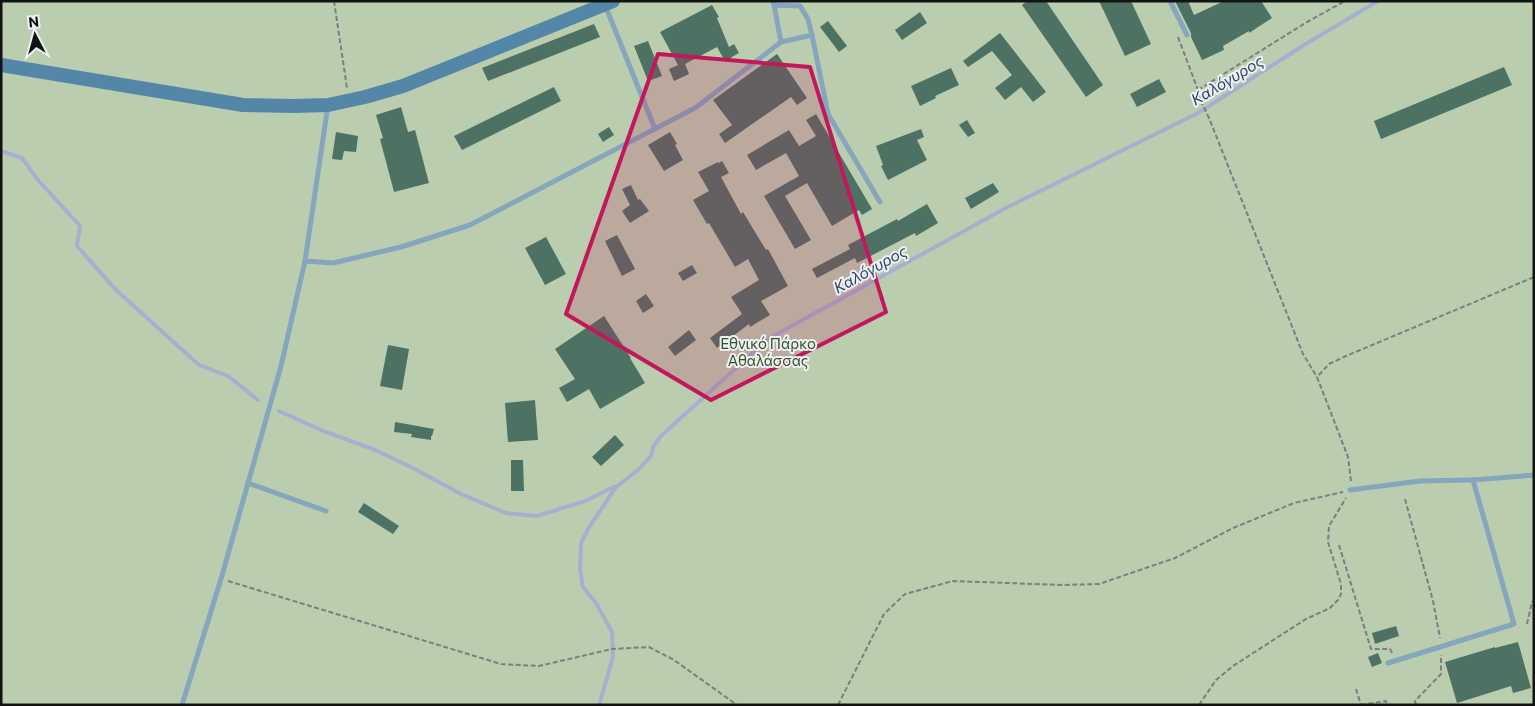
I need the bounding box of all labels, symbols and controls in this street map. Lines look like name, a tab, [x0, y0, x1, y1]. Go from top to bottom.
north arrow	[10, 10, 60, 60]
text: N	[27, 13, 40, 31]
water label: Καλόγυρος	[1187, 51, 1266, 109]
water label: Καλόγυρος	[830, 241, 910, 297]
park label: Εθνικό Πάρκο Αθαλάσσας	[720, 334, 816, 369]

